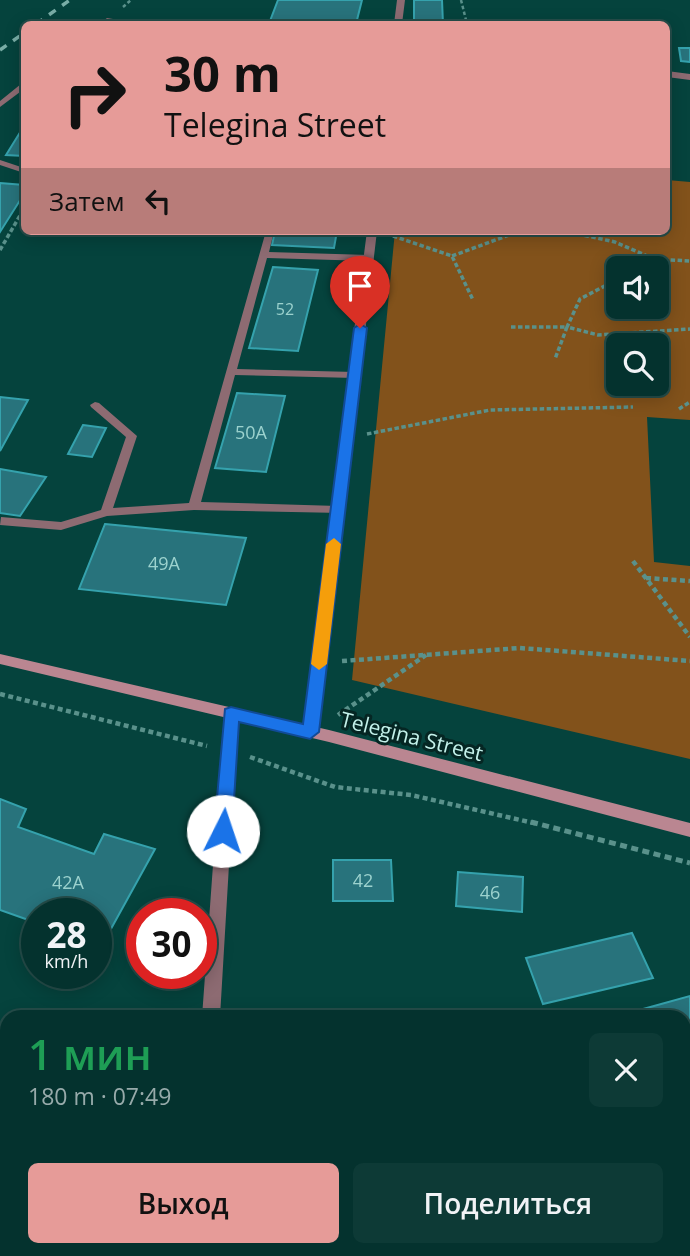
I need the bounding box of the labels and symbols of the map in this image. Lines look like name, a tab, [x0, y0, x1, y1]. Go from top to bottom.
pin	[330, 256, 390, 328]
house number: 52	[276, 298, 294, 320]
house number: 50А	[235, 420, 268, 444]
house number: 49А	[148, 551, 181, 575]
street label: Telegina Street	[338, 705, 486, 767]
position arrow	[186, 794, 260, 868]
house number: 42	[353, 868, 373, 892]
house number: 42А	[52, 870, 85, 894]
house number: 46	[480, 880, 500, 904]
speed limit sign: 30	[126, 898, 217, 989]

